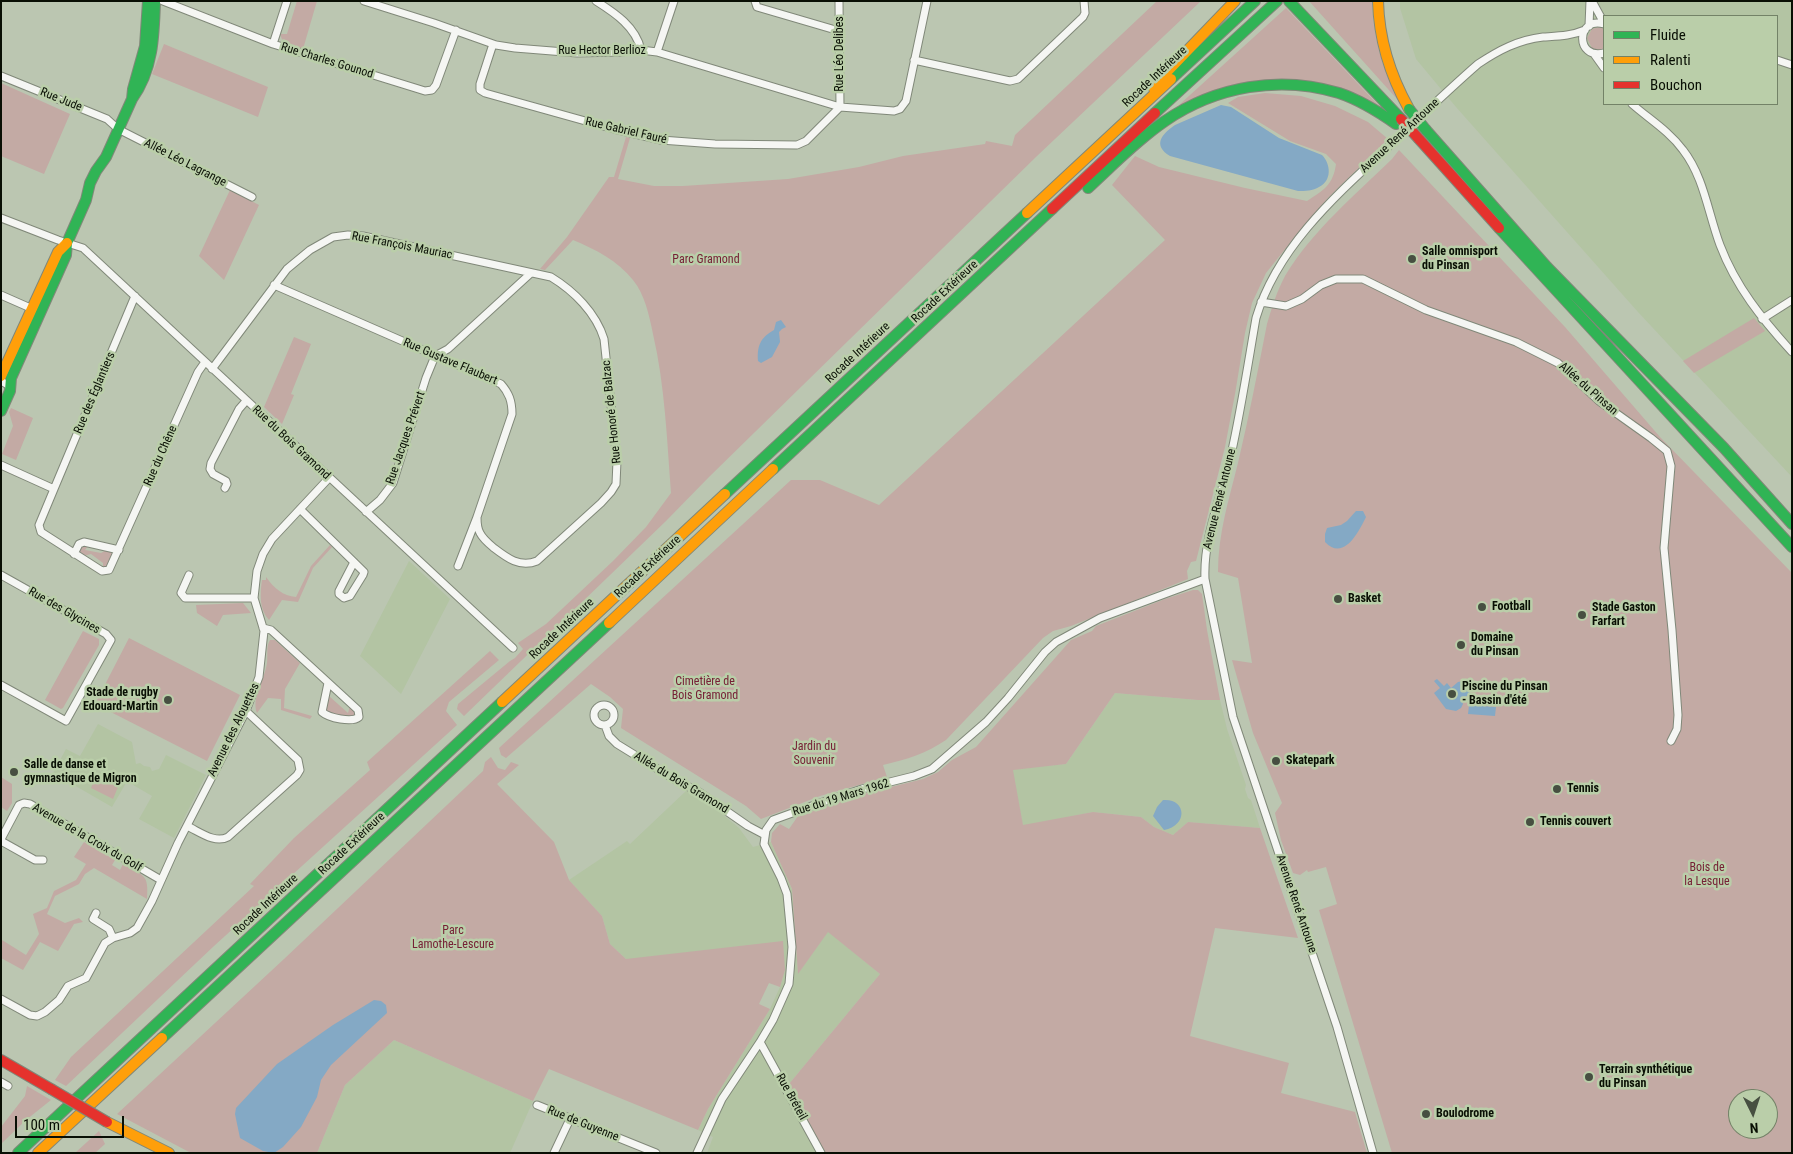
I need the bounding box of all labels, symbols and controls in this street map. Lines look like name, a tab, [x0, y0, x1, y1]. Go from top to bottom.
legend	[1603, 15, 1778, 105]
street label: Rue Léo Delibes	[833, 16, 847, 92]
text: Fluide	[1650, 26, 1686, 44]
street label: Rue Charles Gounod	[279, 40, 375, 82]
street label: Rocade Intérieure	[1120, 43, 1190, 111]
street label: Rue Hector Berlioz	[558, 44, 646, 58]
text: Ralenti	[1650, 51, 1691, 69]
text: Bouchon	[1650, 76, 1702, 94]
street label: Rue Jude	[38, 85, 84, 115]
street label: Avenue René Antoune	[1357, 96, 1443, 176]
street label: Rue Gabriel Fauré	[584, 115, 668, 147]
street label: Allée Léo Lagrange	[141, 136, 229, 190]
street label: Rue François Mauriac	[351, 229, 453, 263]
place label: Salle omnisport du Pinsan	[1422, 245, 1498, 273]
park label: Parc Gramond	[672, 253, 740, 267]
marker: Salle omnisport du Pinsan	[1406, 253, 1418, 265]
street label: Rocade Extérieure	[909, 258, 981, 326]
street label: Rocade Intérieure	[823, 319, 893, 387]
street label: Rue Gustave Flaubert	[401, 336, 499, 388]
street label: Rue des Églantiers	[71, 350, 119, 436]
street label: Rue Honoré de Balzac	[599, 360, 625, 464]
street label: Allée du Pinsan	[1556, 360, 1620, 418]
street label: Rue Jacques Prévert	[383, 390, 429, 486]
street label: Rue du Bois Gramond	[249, 403, 333, 483]
street label: Rue du Chêne	[141, 424, 181, 488]
street label: Avenue René Antoune	[1201, 447, 1239, 551]
street label: Rocade Extérieure	[612, 533, 684, 601]
street label: Rue des Glycines	[26, 585, 102, 637]
place label: Basket	[1348, 592, 1381, 606]
marker: Basket	[1332, 593, 1344, 605]
street label: Rocade Intérieure	[527, 595, 597, 663]
place label: Football	[1492, 600, 1531, 614]
marker: Football	[1476, 601, 1488, 613]
place label: Stade Gaston Farfart	[1592, 601, 1656, 629]
marker: Stade Gaston Farfart	[1576, 609, 1588, 621]
place label: Domaine du Pinsan	[1471, 631, 1518, 659]
marker: Domaine du Pinsan	[1455, 639, 1467, 651]
park label: Cimetière de Bois Gramond	[672, 675, 738, 703]
place label: Piscine du Pinsan - Bassin d'été	[1462, 680, 1548, 708]
street label: Avenue des Alouettes	[205, 681, 263, 779]
place label: Stade de rugby Edouard-Martin	[83, 686, 158, 714]
marker: Piscine du Pinsan - Bassin d'été	[1446, 688, 1458, 700]
marker: Stade de rugby Edouard-Martin	[162, 694, 174, 706]
park label: Jardin du Souvenir	[792, 740, 836, 768]
street label: Allée du Bois Gramond	[631, 749, 731, 817]
place label: Skatepark	[1286, 754, 1335, 768]
marker: Skatepark	[1270, 755, 1282, 767]
place label: Salle de danse et gymnastique de Migron	[24, 758, 137, 786]
marker: Salle de danse et gymnastique de Migron	[8, 766, 20, 778]
street label: Rue du 19 Mars 1962	[791, 776, 891, 820]
place label: Tennis	[1567, 782, 1599, 796]
marker: Tennis	[1551, 783, 1563, 795]
street label: Avenue de la Croix du Golf	[30, 801, 144, 875]
street label: Rocade Extérieure	[316, 810, 388, 878]
place label: Tennis couvert	[1540, 815, 1611, 829]
marker: Tennis couvert	[1524, 816, 1536, 828]
street label: Avenue René Antoune	[1272, 853, 1320, 955]
park label: Bois de la Lesque	[1684, 861, 1730, 889]
street label: Rocade Intérieure	[231, 871, 301, 939]
park label: Parc Lamothe-Lescure	[412, 924, 494, 952]
place label: Terrain synthétique du Pinsan	[1599, 1063, 1692, 1091]
street label: Rue Bréteil	[772, 1071, 810, 1123]
marker: Terrain synthétique du Pinsan	[1583, 1071, 1595, 1083]
north arrow	[1728, 1089, 1778, 1139]
street label: Rue de Guyenne	[545, 1103, 621, 1145]
scale bar	[18, 1106, 126, 1138]
place label: Boulodrome	[1436, 1107, 1494, 1121]
marker: Boulodrome	[1420, 1108, 1432, 1120]
text: 100 m	[23, 1116, 60, 1134]
text: N	[1749, 1120, 1759, 1136]

